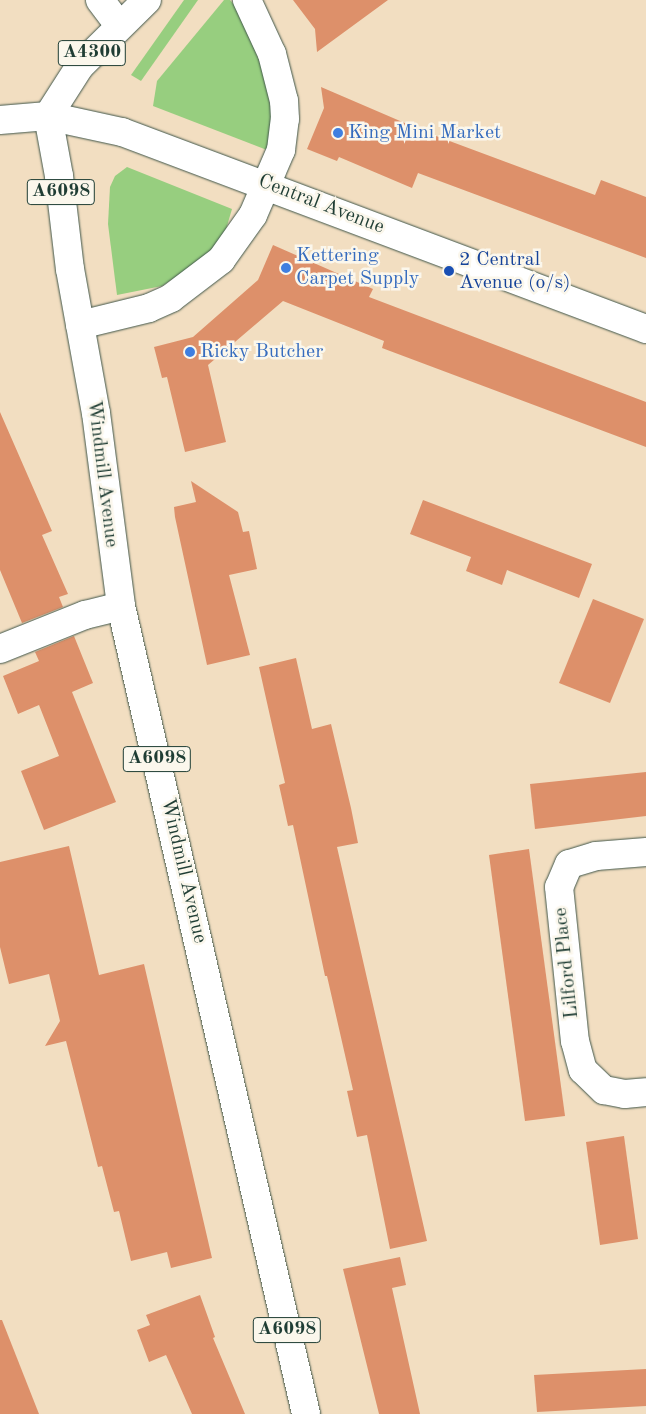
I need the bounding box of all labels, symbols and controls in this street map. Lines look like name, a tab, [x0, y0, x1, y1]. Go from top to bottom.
road number: A4300	[57, 36, 127, 70]
place label: King Mini Market	[348, 121, 501, 145]
marker: King Mini Market	[332, 127, 344, 139]
street label: Central Avenue	[255, 170, 387, 240]
road number: A6098	[26, 176, 96, 208]
place label: Kettering Carpet Supply	[296, 244, 419, 291]
place label: 2 Central Avenue (o/s)	[459, 248, 571, 295]
marker: Kettering Carpet Supply	[280, 262, 292, 274]
marker: 2 Central Avenue (o/s)	[443, 265, 455, 277]
place label: Ricky Butcher	[200, 340, 324, 364]
marker: Ricky Butcher	[184, 346, 196, 358]
street label: Windmill Avenue	[81, 399, 123, 549]
road number: A6098	[122, 742, 192, 776]
street label: Windmill Avenue	[155, 796, 211, 946]
street label: Lilford Place	[549, 906, 585, 1020]
road number: A6098	[252, 1314, 322, 1346]

